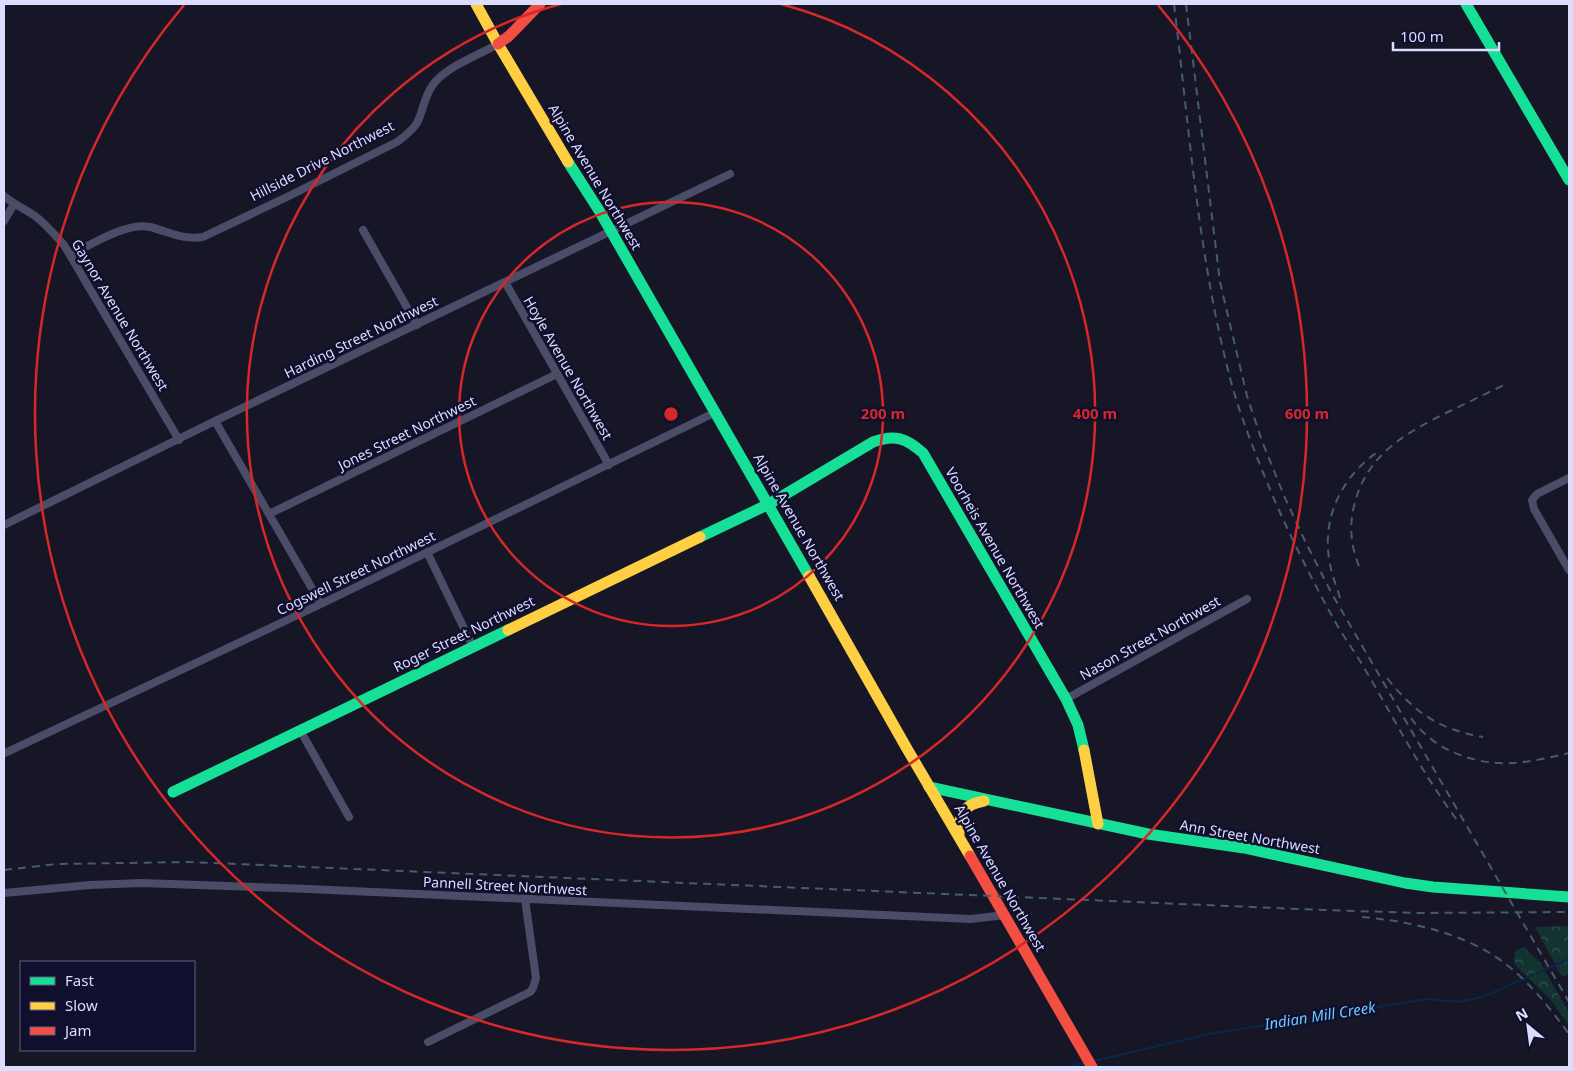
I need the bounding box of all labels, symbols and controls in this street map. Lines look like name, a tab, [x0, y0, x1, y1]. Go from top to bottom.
scale bar	[1393, 20, 1499, 52]
text: 100 m	[1400, 26, 1444, 46]
street label: Alpine Avenue Northwest	[544, 100, 647, 253]
street label: Hillside Drive Northwest	[247, 116, 397, 205]
street label: Gaynor Avenue Northwest	[68, 235, 173, 394]
street label: Harding Street Northwest	[281, 291, 441, 382]
street label: Hoyle Avenue Northwest	[519, 292, 617, 443]
street label: Jones Street Northwest	[333, 391, 479, 475]
text: 200 m	[861, 403, 905, 423]
text: 400 m	[1073, 403, 1117, 423]
text: 600 m	[1285, 403, 1329, 423]
centre of rings	[662, 405, 680, 423]
street label: Alpine Avenue Northwest	[749, 450, 849, 604]
street label: Voorheis Avenue Northwest	[941, 464, 1050, 632]
street label: Cogswell Street Northwest	[273, 526, 438, 619]
street label: Roger Street Northwest	[390, 591, 538, 676]
street label: Nason Street Northwest	[1076, 591, 1223, 684]
street label: Alpine Avenue Northwest	[950, 801, 1050, 955]
street label: Ann Street Northwest	[1179, 815, 1322, 858]
street label: Pannell Street Northwest	[422, 872, 588, 899]
legend	[20, 961, 195, 1051]
text: Fast	[65, 970, 94, 990]
text: Slow	[65, 995, 98, 1015]
water label: Indian Mill Creek	[1262, 996, 1377, 1034]
north arrow	[1503, 1001, 1553, 1051]
text: N	[1512, 1003, 1531, 1025]
text: Jam	[63, 1020, 92, 1040]

